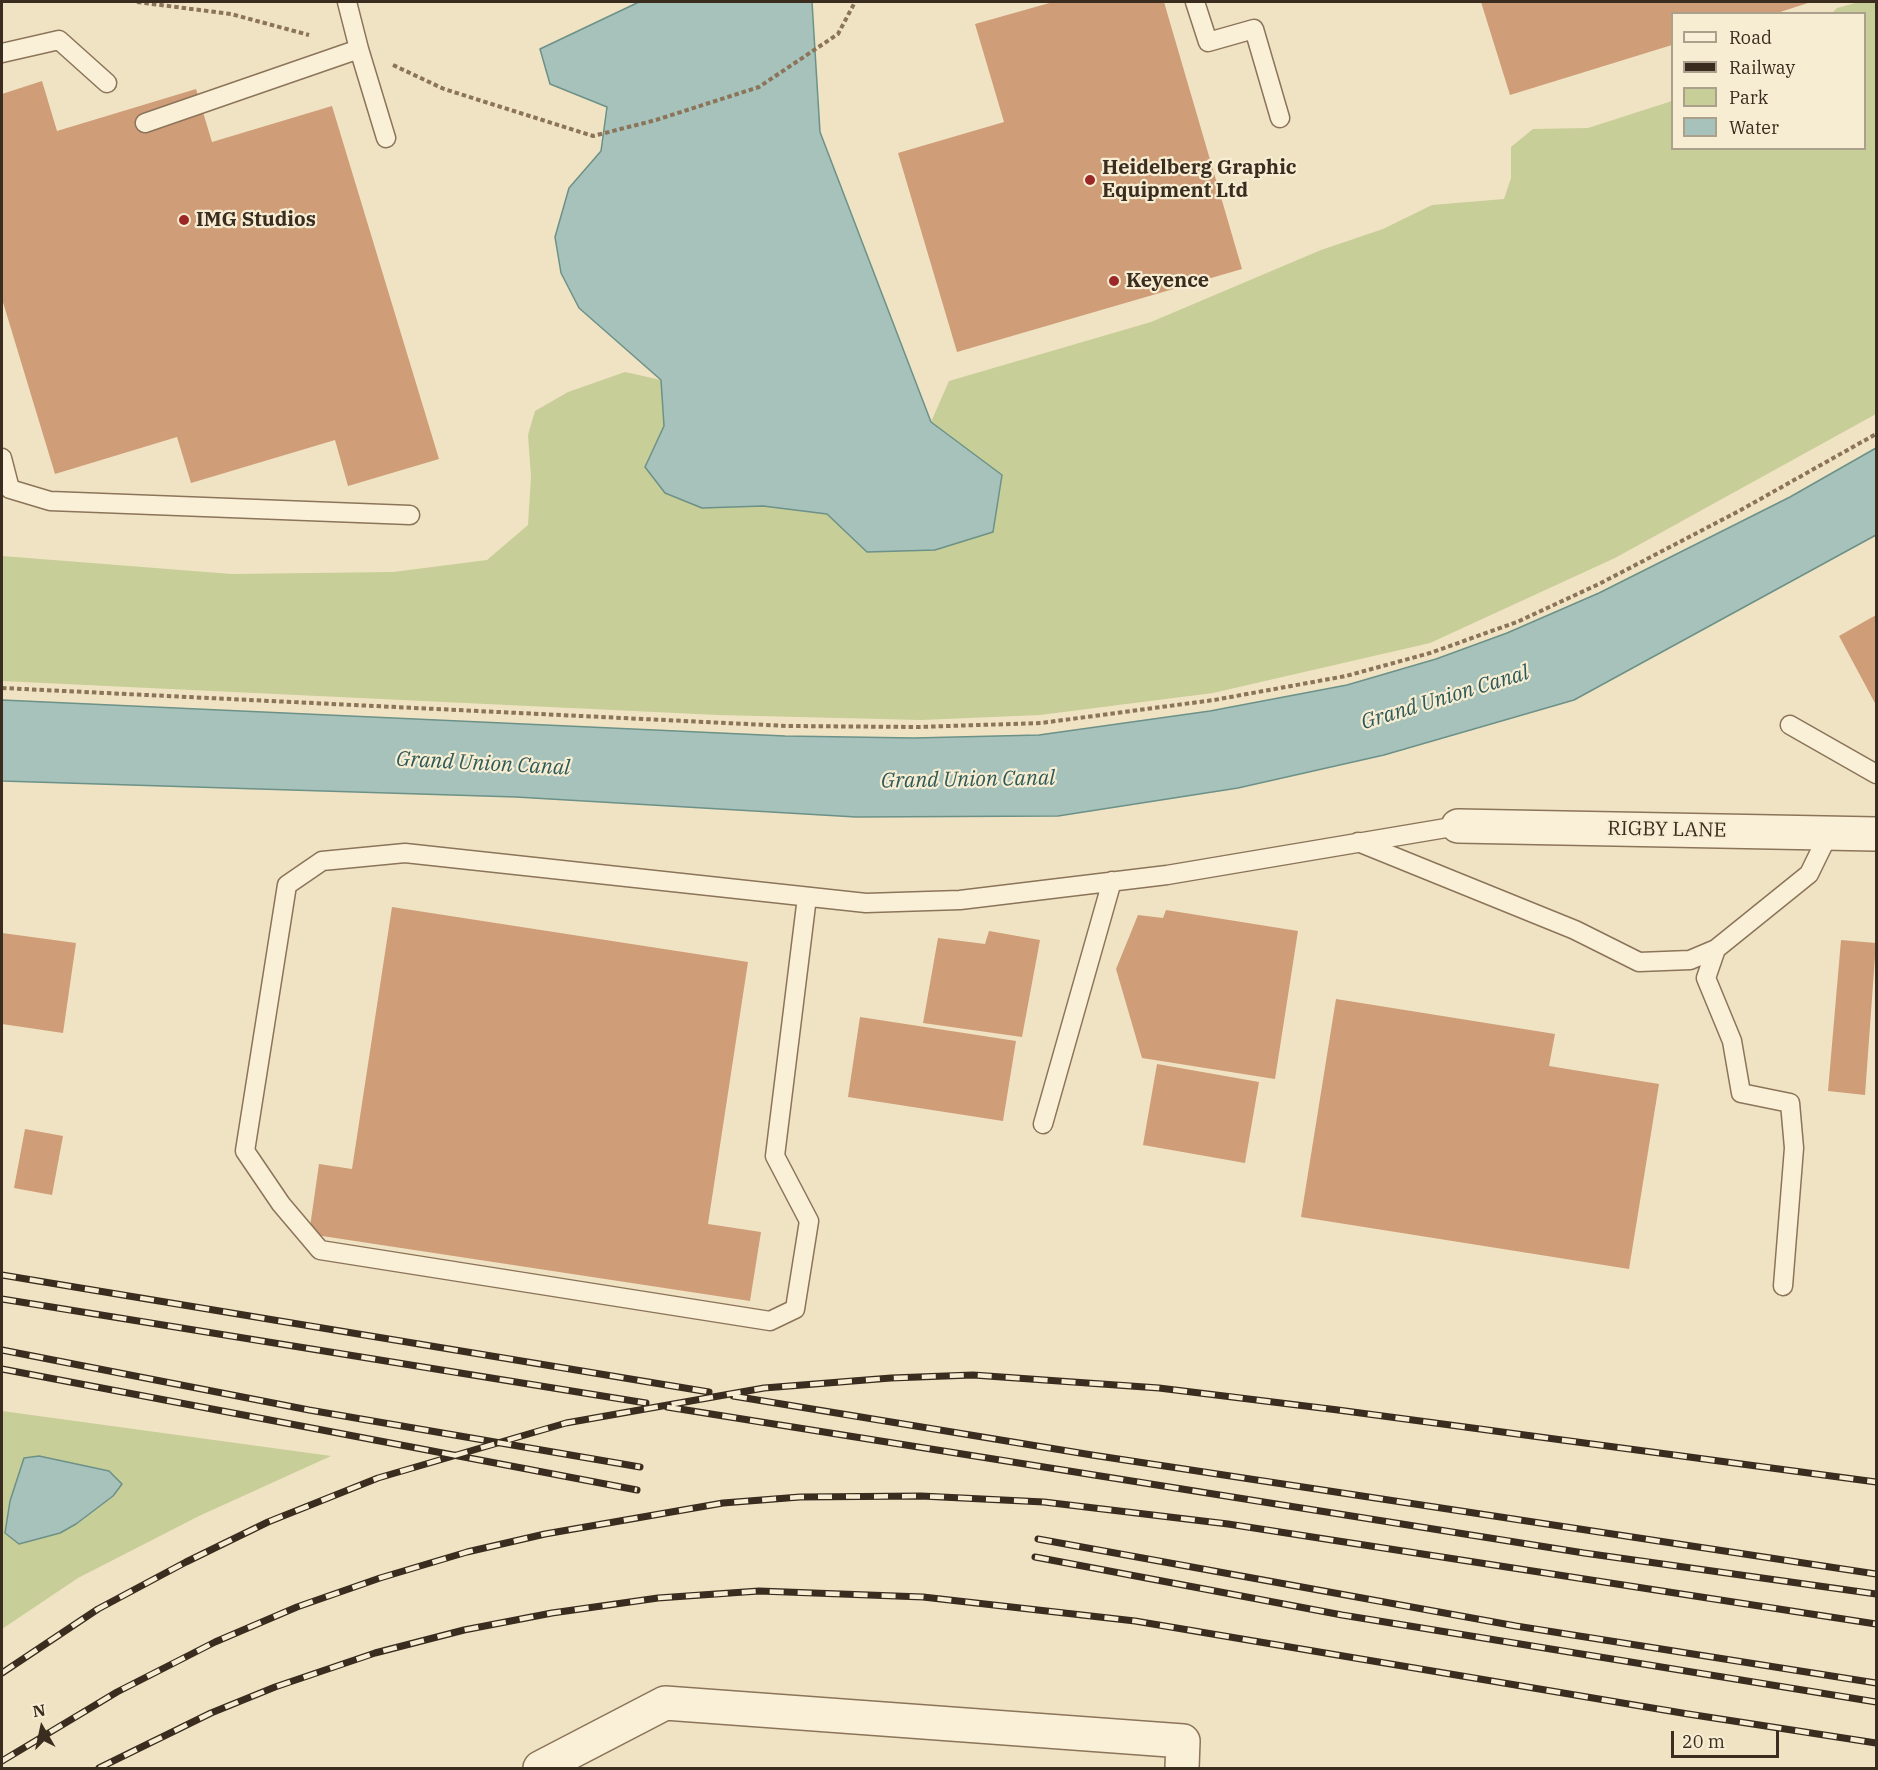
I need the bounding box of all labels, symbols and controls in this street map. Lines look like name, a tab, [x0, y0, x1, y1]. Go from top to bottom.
legend	[1671, 12, 1866, 150]
text: Road	[1729, 26, 1772, 49]
text: Railway	[1729, 56, 1795, 79]
text: Park	[1729, 86, 1768, 109]
text: Water	[1729, 116, 1779, 139]
place label: Heidelberg Graphic Equipment Ltd	[1102, 156, 1297, 203]
marker: Heidelberg Graphic Equipment Ltd	[1083, 173, 1097, 187]
place label: IMG Studios	[196, 208, 316, 232]
marker: IMG Studios	[177, 213, 191, 227]
place label: Keyence	[1126, 269, 1209, 293]
marker: Keyence	[1107, 274, 1121, 288]
water label: Grand Union Canal	[1358, 660, 1532, 736]
water label: Grand Union Canal	[395, 747, 571, 781]
water label: Grand Union Canal	[881, 766, 1055, 794]
street label: RIGBY LANE	[1607, 817, 1727, 843]
north arrow	[12, 1698, 72, 1758]
text: N	[31, 1699, 47, 1721]
scale bar	[1674, 1719, 1782, 1757]
text: 20 m	[1682, 1730, 1725, 1753]

